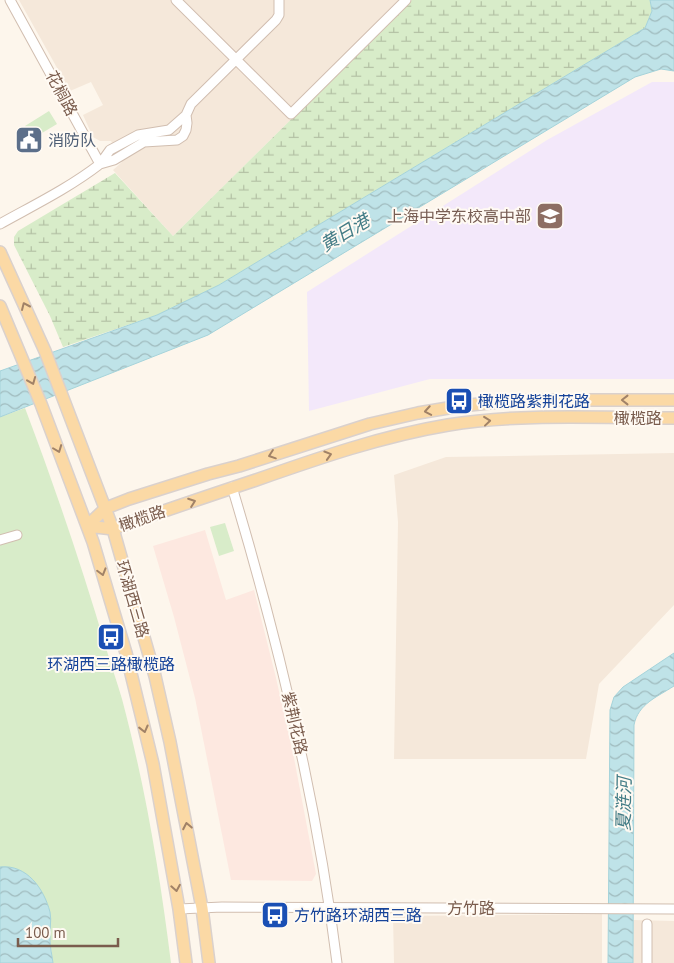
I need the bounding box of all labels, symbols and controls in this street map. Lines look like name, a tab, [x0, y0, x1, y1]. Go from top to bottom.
street label: 花榈路	[42, 67, 82, 119]
public building icon: 消防队	[14, 125, 44, 155]
place label: 消防队	[48, 130, 96, 150]
school or university icon: 上海中学东校高中部	[535, 201, 565, 231]
place label: 上海中学东校高中部	[387, 206, 531, 226]
water label: 黄日港	[316, 207, 376, 256]
one-way arrow	[21, 302, 32, 311]
one-way arrow	[26, 376, 36, 385]
bus stop icon: 橄榄路紫荆花路	[444, 386, 474, 416]
place label: 橄榄路紫荆花路	[478, 391, 590, 411]
one-way arrow	[621, 395, 629, 405]
one-way arrow	[424, 406, 433, 416]
street label: 橄榄路	[614, 408, 662, 428]
one-way arrow	[483, 416, 491, 427]
one-way arrow	[52, 445, 62, 453]
one-way arrow	[269, 449, 277, 459]
one-way arrow	[324, 450, 332, 460]
one-way arrow	[187, 498, 196, 508]
street label: 橄榄路	[116, 501, 168, 535]
street label: 环湖西三路	[112, 558, 154, 640]
one-way arrow	[97, 567, 107, 576]
bus stop icon: 环湖西三路橄榄路	[96, 622, 126, 652]
place label: 环湖西三路橄榄路	[47, 654, 175, 674]
street label: 紫荆花路	[278, 690, 312, 756]
one-way arrow	[138, 724, 149, 733]
water label: 夏涟河	[612, 774, 636, 831]
one-way arrow	[183, 821, 193, 830]
one-way arrow	[170, 884, 180, 893]
street label: 方竹路	[447, 898, 495, 918]
bus stop icon: 方竹路环湖西三路	[260, 900, 290, 930]
place label: 方竹路环湖西三路	[294, 905, 422, 925]
scale bar	[18, 916, 118, 948]
text: 100 m	[25, 923, 66, 942]

